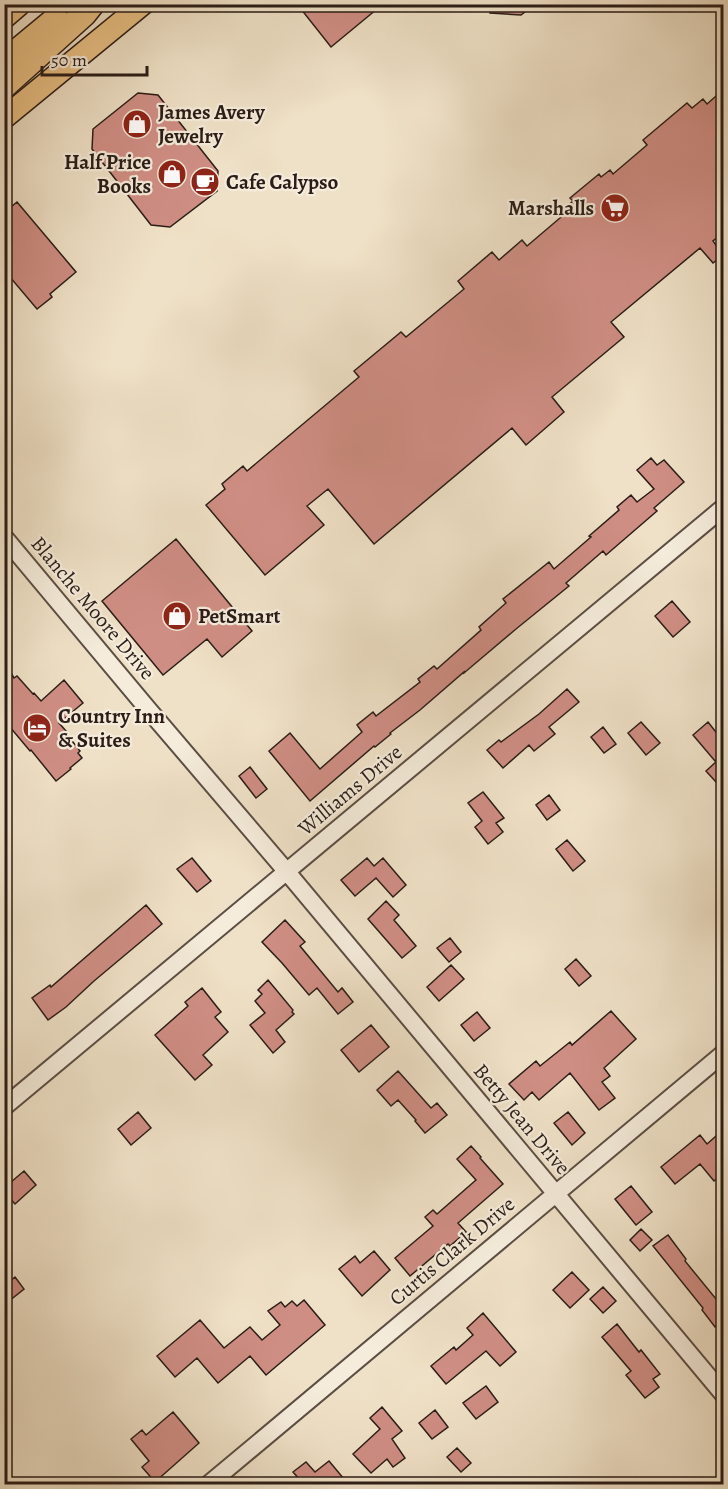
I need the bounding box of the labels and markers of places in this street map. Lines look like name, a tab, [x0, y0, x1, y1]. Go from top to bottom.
place label: James Avery Jewelry	[158, 98, 266, 150]
shop icon: James Avery Jewelry	[121, 108, 153, 140]
place label: Half Price Books	[64, 148, 151, 200]
shop icon: Half Price Books	[156, 158, 188, 190]
cafe icon: Cafe Calypso	[189, 166, 221, 198]
place label: Cafe Calypso	[226, 168, 339, 196]
supermarket icon: Marshalls	[599, 192, 631, 224]
place label: Marshalls	[508, 194, 594, 222]
shop icon: PetSmart	[161, 600, 193, 632]
place label: PetSmart	[198, 602, 281, 630]
place label: Country Inn & Suites	[58, 702, 165, 754]
hotel icon: Country Inn & Suites	[21, 712, 53, 744]

